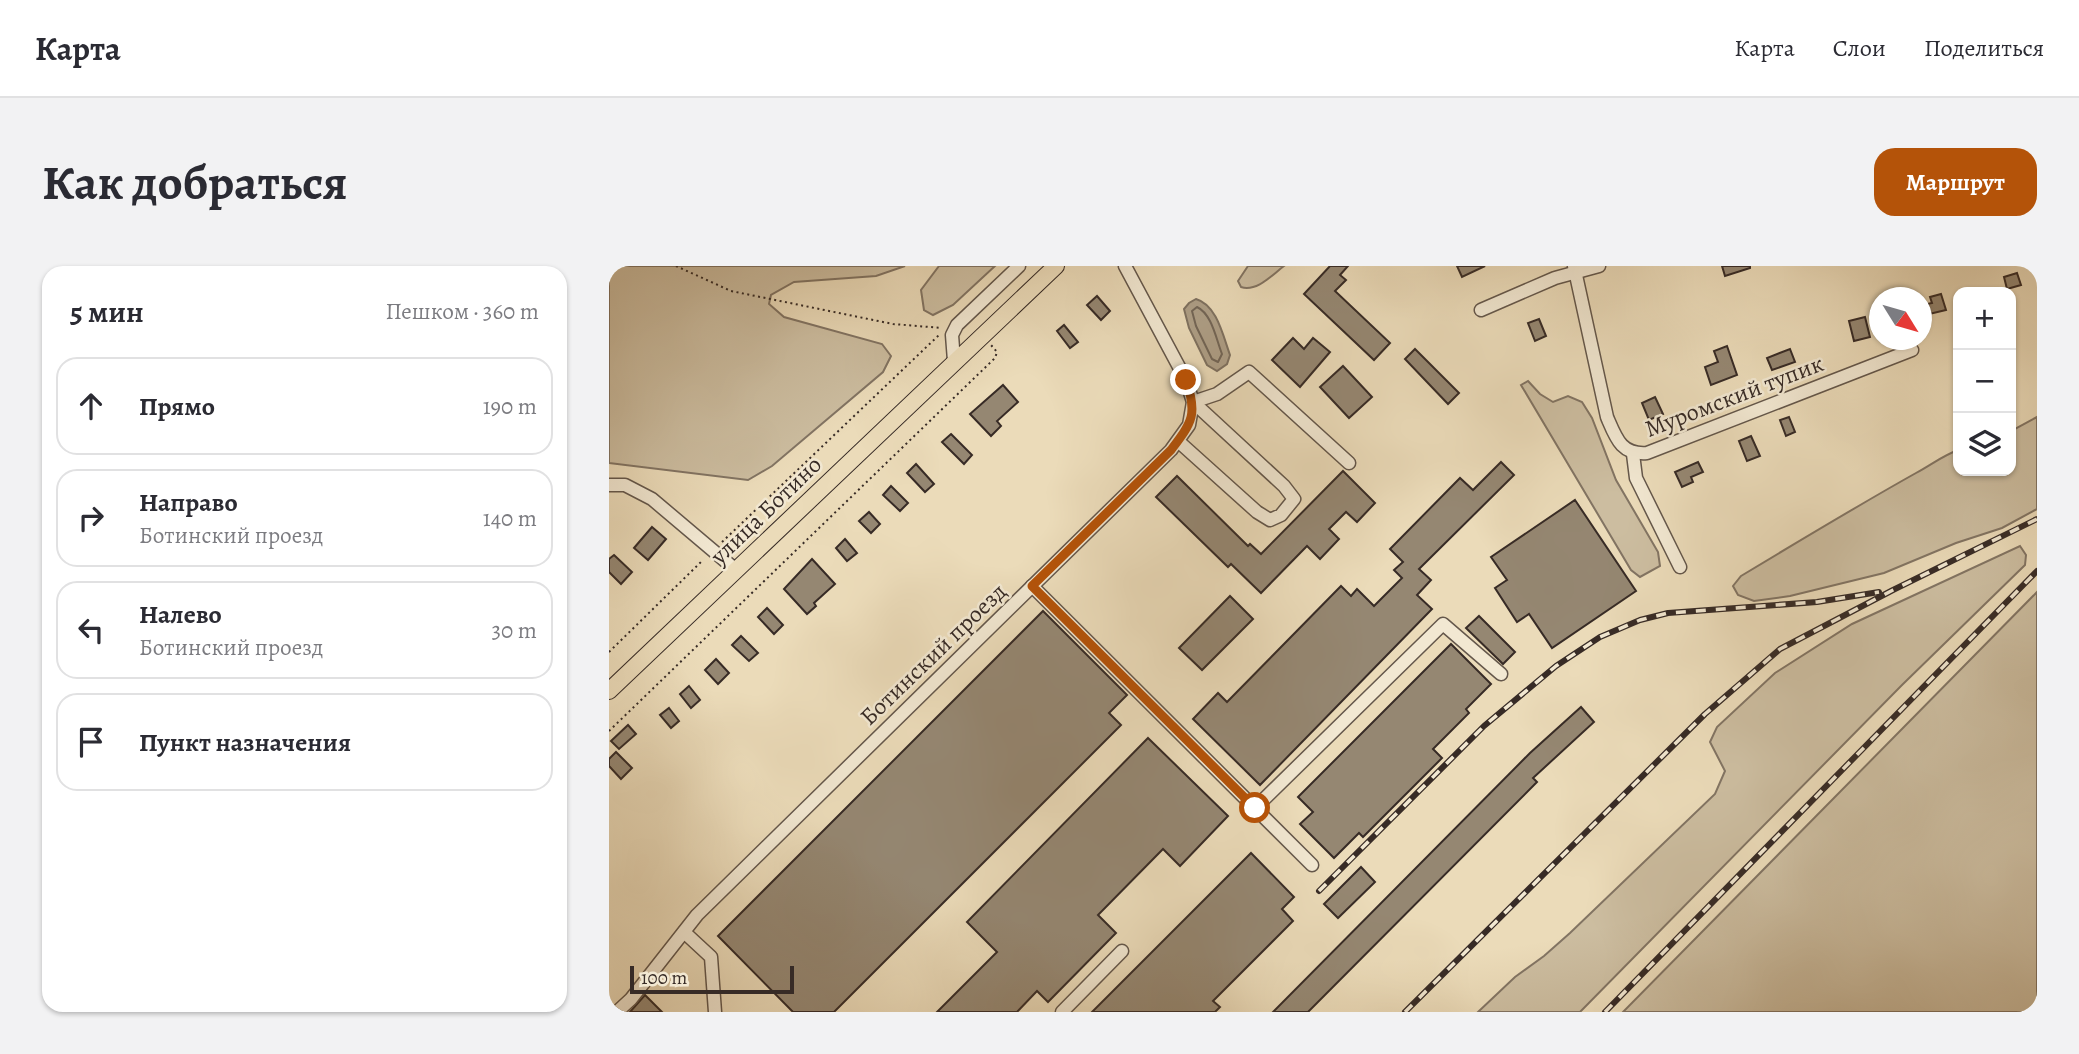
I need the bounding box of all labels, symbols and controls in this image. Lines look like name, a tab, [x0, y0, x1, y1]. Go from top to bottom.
text: Карта	[35, 26, 121, 71]
text: Карта	[1734, 32, 1795, 64]
text: Слои	[1833, 32, 1886, 64]
text: Поделиться	[1924, 32, 2044, 64]
button: Маршрут	[1874, 148, 2037, 216]
text: Как добраться	[42, 149, 348, 216]
north arrow	[1869, 287, 1932, 350]
map controls	[1953, 287, 2016, 476]
button: +	[1953, 287, 2016, 350]
text: 5 мин	[70, 292, 144, 332]
text: Пешком · 360 m	[385, 296, 539, 327]
street label: Муромский тупик	[1640, 347, 1828, 445]
button: −	[1953, 350, 2016, 413]
route end	[1170, 364, 1201, 395]
icon: ahead	[72, 387, 110, 425]
text: Прямо	[139, 389, 215, 424]
text: 190 m	[483, 391, 537, 422]
button: layers	[1953, 413, 2016, 476]
street label: улица Ботино	[703, 449, 829, 572]
text: Направо	[139, 485, 238, 520]
icon: right	[72, 499, 110, 537]
text: 140 m	[483, 503, 537, 534]
text: Ботинский проезд	[139, 520, 323, 551]
street label: Ботинский проезд	[853, 576, 1013, 732]
text: Налево	[139, 597, 222, 632]
icon: left	[72, 611, 110, 649]
text: 30 m	[491, 615, 537, 646]
text: Ботинский проезд	[139, 632, 323, 663]
icon: arrive	[72, 723, 110, 761]
text: Пункт назначения	[139, 725, 351, 760]
route start	[1239, 792, 1270, 823]
scale bar	[630, 963, 795, 995]
text: 100 m	[641, 965, 687, 991]

